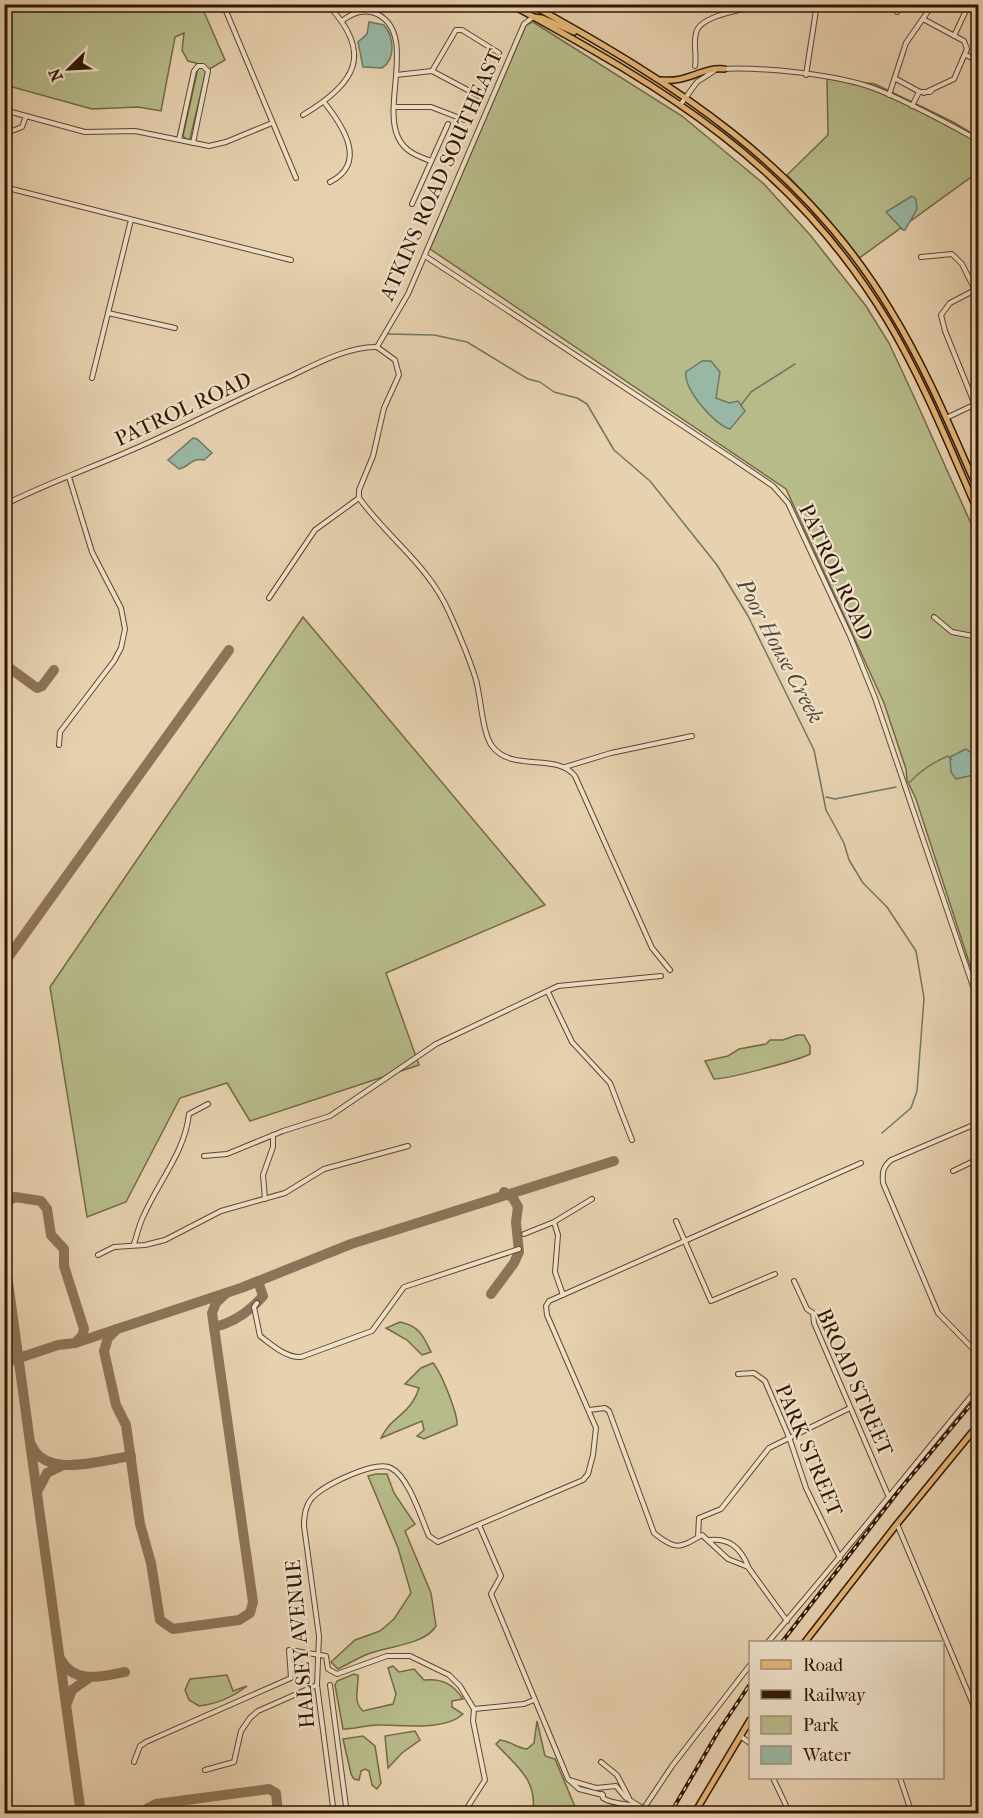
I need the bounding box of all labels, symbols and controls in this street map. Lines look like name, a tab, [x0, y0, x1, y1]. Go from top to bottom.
north arrow	[39, 39, 99, 99]
street label: ATKINS ROAD SOUTHEAST	[374, 45, 508, 305]
text: N	[44, 65, 67, 84]
street label: PATROL ROAD	[111, 367, 255, 451]
street label: PATROL ROAD	[794, 500, 878, 644]
water label: Poor House Creek	[730, 573, 829, 728]
street label: BROAD STREET	[812, 1305, 899, 1460]
street label: PARK STREET	[770, 1381, 848, 1520]
street label: HALSEY AVENUE	[281, 1558, 319, 1729]
legend	[749, 1641, 944, 1779]
text: Road	[803, 1655, 843, 1676]
text: Railway	[803, 1685, 867, 1706]
text: Park	[803, 1715, 840, 1736]
text: Water	[802, 1745, 851, 1766]

